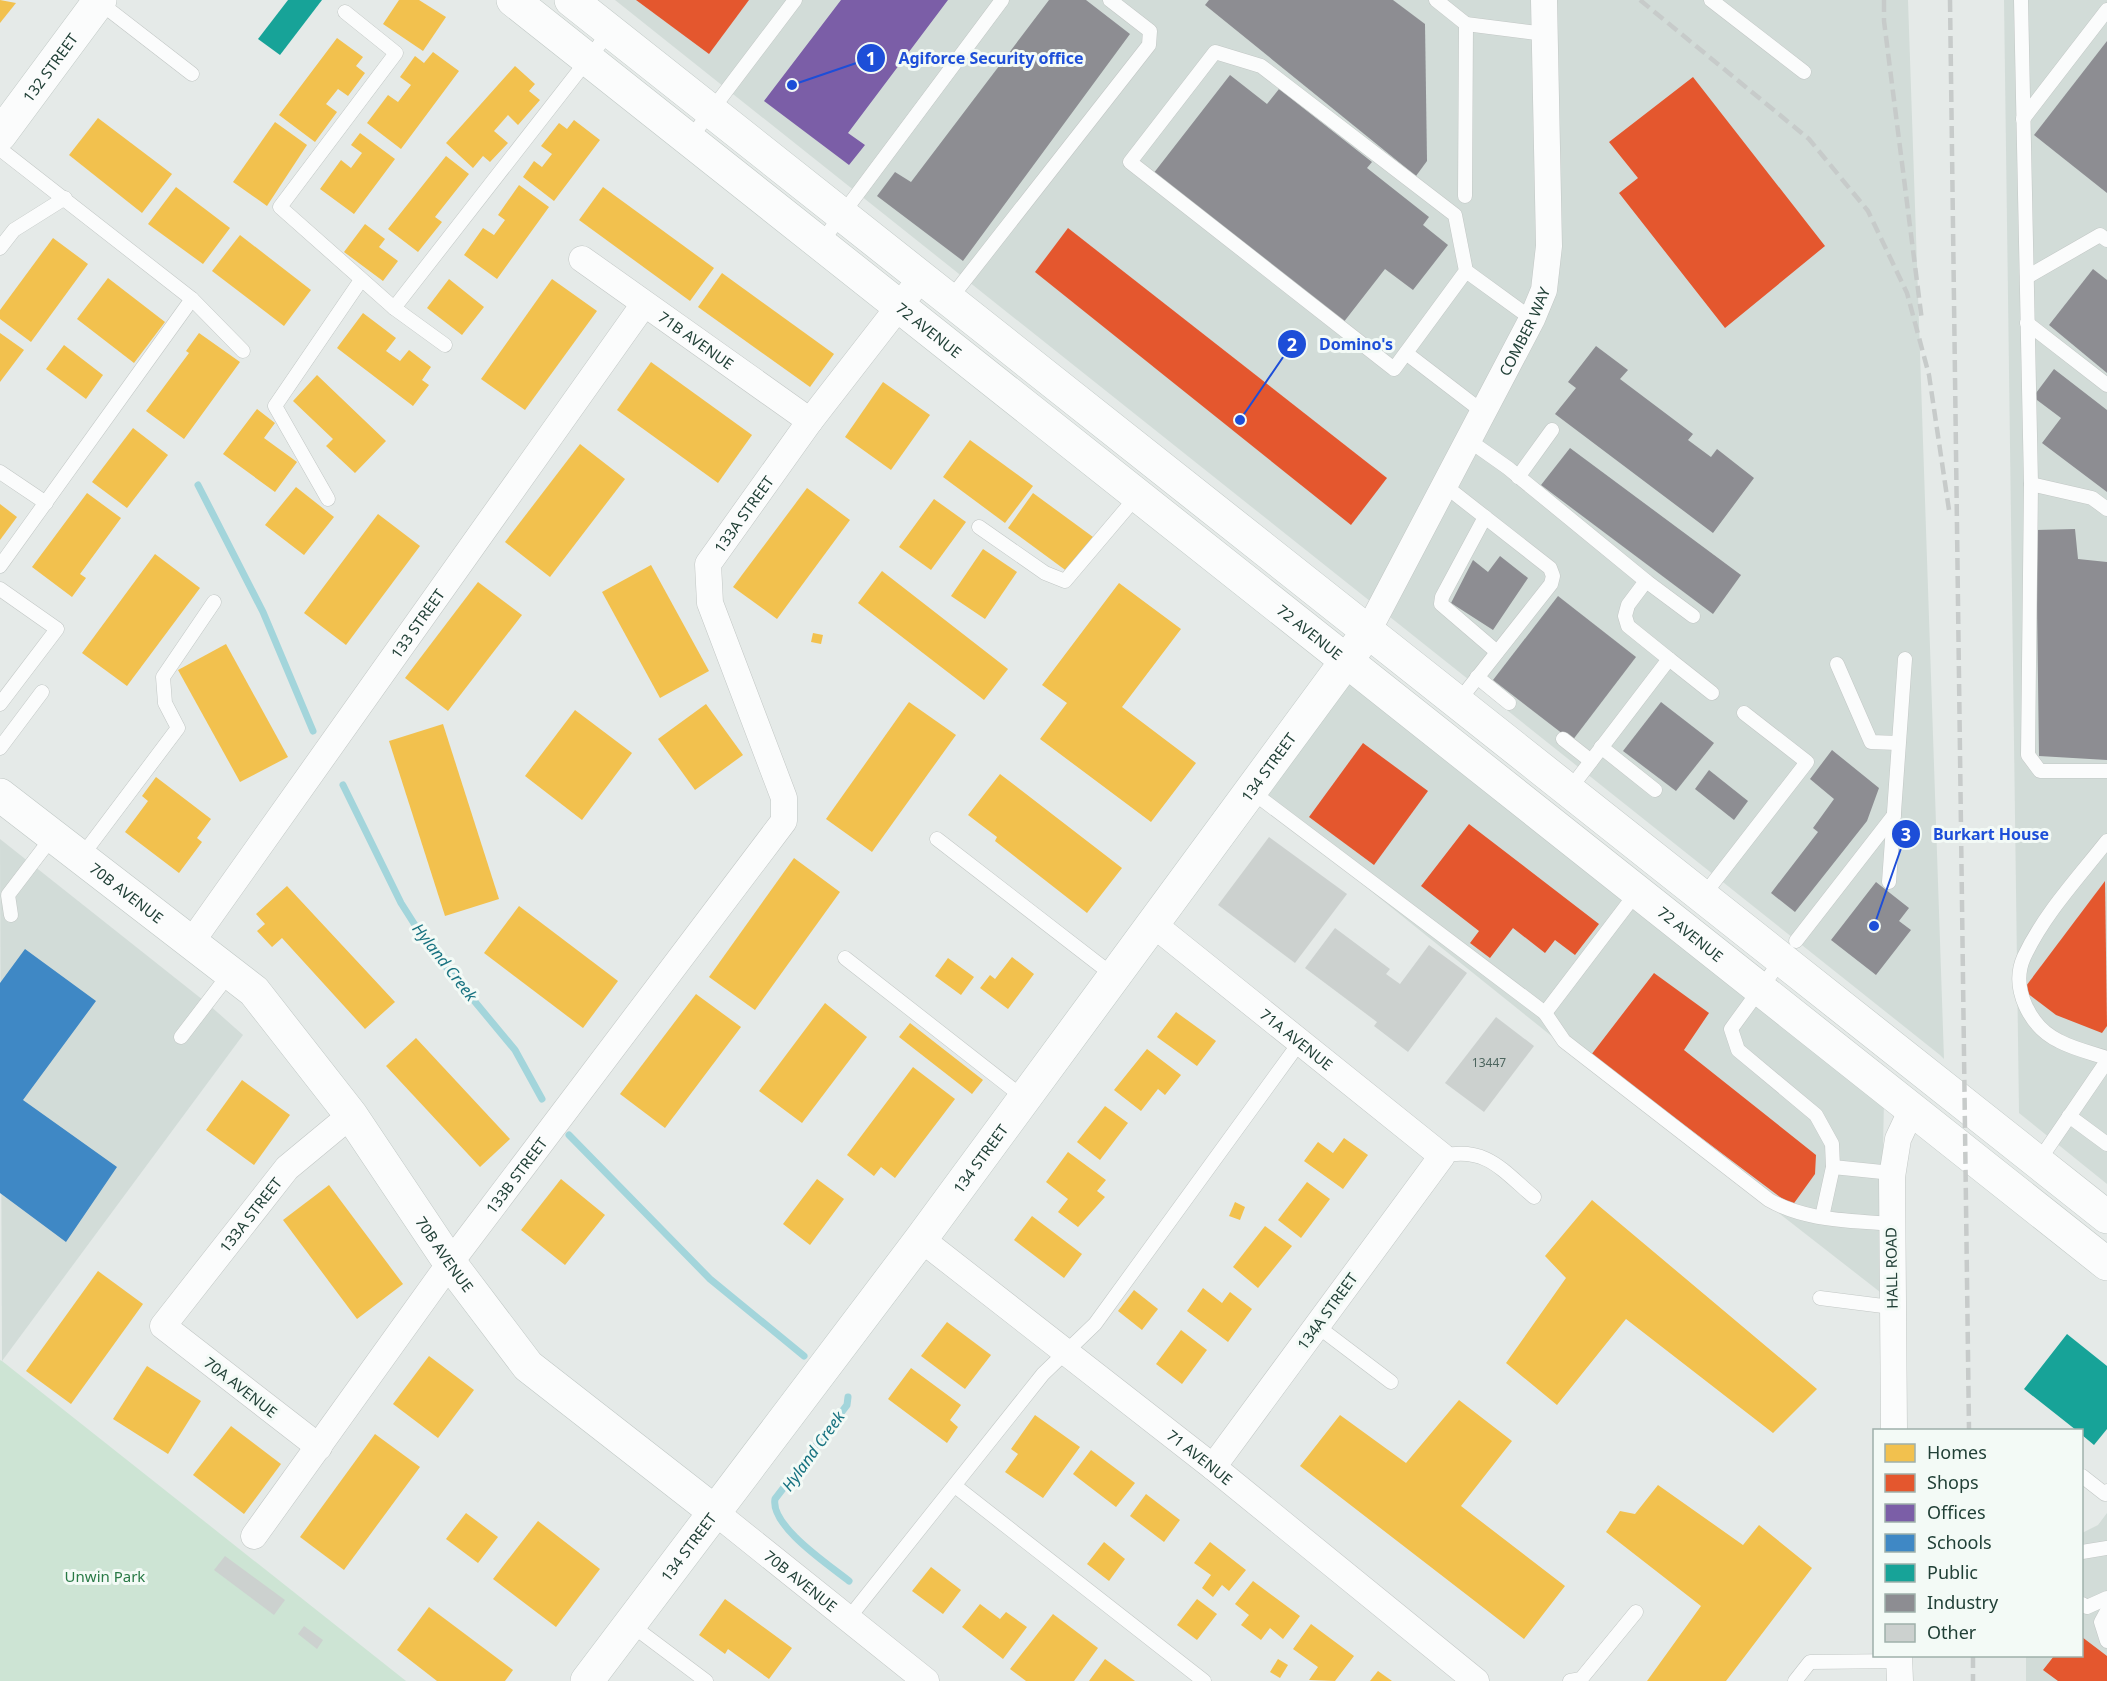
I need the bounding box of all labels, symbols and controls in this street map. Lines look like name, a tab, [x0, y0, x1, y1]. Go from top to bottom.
street label: 132 STREET	[18, 29, 82, 106]
callout: Agiforce Security office	[856, 41, 1095, 75]
text: 1	[866, 46, 876, 70]
text: Agiforce Security office	[898, 47, 1084, 69]
street label: COMBER WAY	[1494, 284, 1554, 379]
street label: 72 AVENUE	[892, 298, 966, 362]
street label: 71B AVENUE	[654, 306, 738, 374]
callout: Domino's	[1277, 327, 1405, 361]
text: 2	[1287, 332, 1297, 356]
text: Domino's	[1319, 333, 1393, 355]
street label: 133A STREET	[709, 471, 778, 557]
street label: 133 STREET	[386, 584, 449, 662]
street label: 72 AVENUE	[1273, 600, 1347, 664]
street label: 134 STREET	[1236, 728, 1301, 805]
callout: Burkart House	[1891, 817, 2061, 851]
text: 3	[1901, 822, 1911, 846]
text: Burkart House	[1933, 823, 2049, 845]
street label: 70B AVENUE	[86, 858, 168, 928]
street label: 72 AVENUE	[1654, 902, 1728, 966]
water label: Hyland Creek	[408, 918, 483, 1006]
street label: 71A AVENUE	[1256, 1004, 1337, 1074]
house number: 13447	[1472, 1054, 1506, 1071]
street label: 134 STREET	[948, 1120, 1013, 1197]
street label: 133B STREET	[481, 1133, 552, 1217]
street label: 133A STREET	[215, 1172, 287, 1256]
street label: 70B AVENUE	[412, 1212, 478, 1296]
street label: HALL ROAD	[1880, 1227, 1902, 1309]
street label: 134A STREET	[1292, 1268, 1362, 1353]
street label: 70A AVENUE	[200, 1352, 282, 1422]
water label: Hyland Creek	[777, 1406, 850, 1495]
street label: 71 AVENUE	[1163, 1425, 1237, 1489]
legend	[1873, 1429, 2083, 1657]
text: Homes	[1927, 1440, 1987, 1464]
text: Shops	[1927, 1470, 1979, 1494]
text: Offices	[1927, 1500, 1986, 1524]
street label: 134 STREET	[656, 1508, 721, 1585]
text: Schools	[1927, 1530, 1992, 1554]
street label: 70B AVENUE	[760, 1545, 841, 1616]
text: Public	[1927, 1560, 1978, 1584]
park label: Unwin Park	[65, 1566, 145, 1586]
text: Industry	[1927, 1590, 1999, 1614]
text: Other	[1927, 1620, 1977, 1644]

